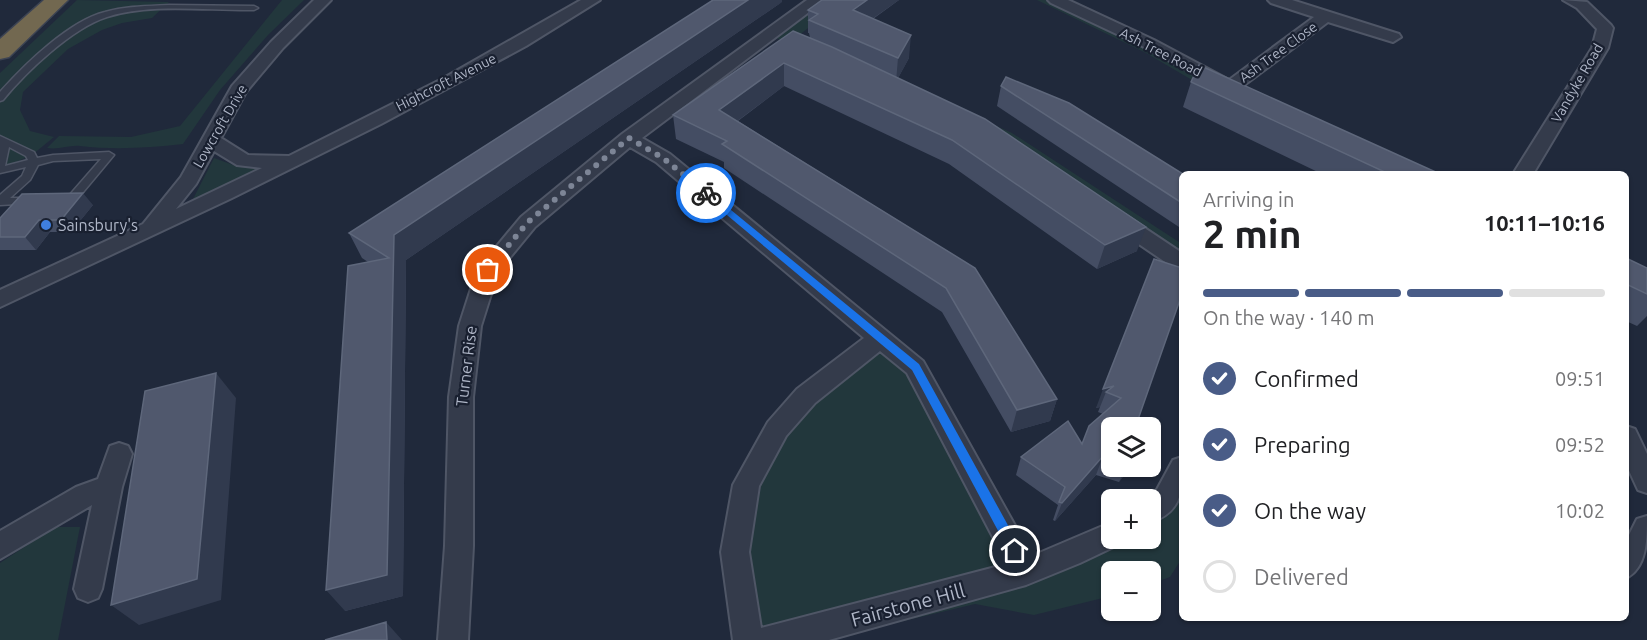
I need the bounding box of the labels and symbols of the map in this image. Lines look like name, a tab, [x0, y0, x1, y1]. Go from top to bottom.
street label: Ash Tree Close	[1236, 18, 1320, 86]
street label: Ash Tree Road	[1117, 24, 1205, 80]
street label: Vandyke Road	[1548, 41, 1606, 125]
street label: Highcroft Avenue	[393, 50, 499, 114]
street label: Lowcroft Drive	[190, 82, 250, 170]
courier	[676, 163, 736, 223]
place label: Sainsbury's	[58, 216, 138, 234]
marker: Sainsbury's	[39, 218, 53, 232]
pin	[462, 244, 513, 295]
street label: Turner Rise	[452, 325, 480, 407]
pin	[989, 525, 1040, 576]
street label: Fairstone Hill	[848, 578, 967, 631]

